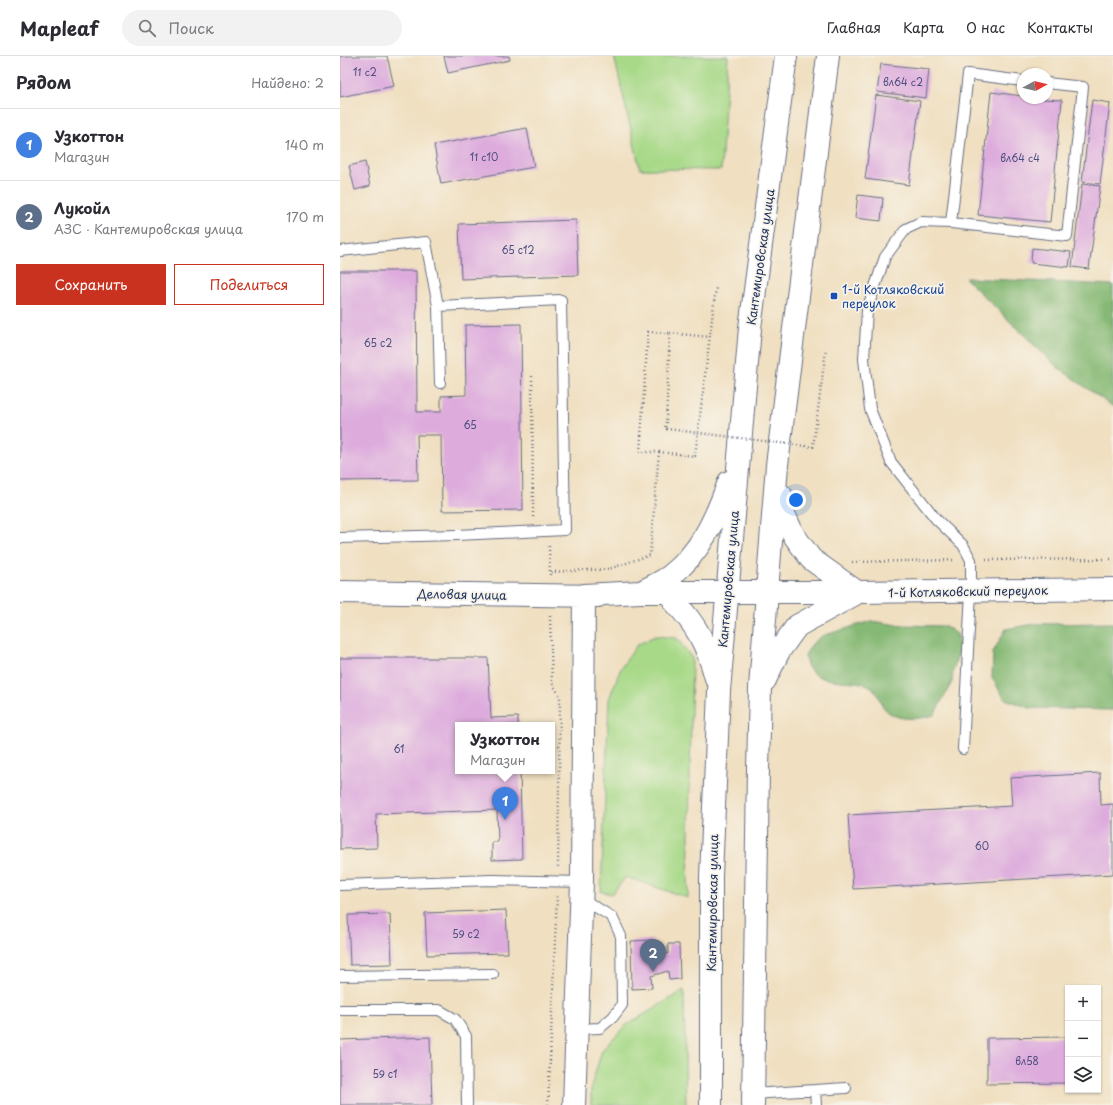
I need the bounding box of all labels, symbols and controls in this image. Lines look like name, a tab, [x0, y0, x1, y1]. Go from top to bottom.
search box	[122, 10, 402, 46]
text: Mapleaf	[20, 14, 98, 42]
text: Поиск	[168, 16, 214, 39]
icon: search	[136, 17, 158, 39]
text: Главная	[827, 17, 881, 38]
text: Карта	[903, 17, 944, 38]
text: О нас	[966, 17, 1005, 38]
text: Контакты	[1027, 17, 1093, 38]
house number: 11 с2	[353, 64, 377, 79]
north arrow	[1017, 68, 1053, 104]
text: Рядом	[16, 69, 71, 95]
text: Найдено: 2	[251, 73, 324, 92]
house number: вл64 с2	[883, 74, 923, 89]
text: Узкоттон	[54, 124, 124, 147]
text: 1	[26, 135, 32, 154]
text: 140 m	[285, 135, 324, 154]
text: Магазин	[54, 147, 110, 166]
house number: 11 с10	[470, 149, 498, 164]
house number: вл64 с4	[1000, 150, 1040, 165]
street label: Кантемировская улица	[742, 187, 779, 326]
text: Лукойл	[54, 196, 110, 219]
text: 2	[24, 207, 34, 226]
text: 170 m	[286, 207, 324, 226]
text: АЗС · Кантемировская улица	[54, 219, 243, 238]
house number: 65 с12	[501, 242, 535, 257]
button: Сохранить	[16, 264, 166, 305]
button: Поделиться	[174, 264, 324, 305]
place label: 1-й Котляковский переулок	[842, 280, 944, 312]
marker: 1-й Котляковский переулок	[829, 291, 839, 301]
house number: 65 с2	[364, 335, 392, 350]
house number: 65	[463, 417, 477, 432]
your location	[786, 490, 806, 510]
street label: Кантемировская улица	[713, 509, 743, 648]
street label: 1-й Котляковский переулок	[888, 581, 1049, 601]
street label: Деловая улица	[416, 584, 507, 604]
popup	[455, 722, 555, 774]
text: Узкоттон	[470, 727, 540, 750]
house number: 61	[393, 741, 405, 756]
text: Магазин	[470, 750, 526, 769]
pin: 1	[492, 787, 518, 820]
street label: Кантемировская улица	[702, 834, 722, 972]
house number: 60	[975, 838, 989, 853]
house number: 59 с2	[452, 926, 480, 941]
pin: 2	[640, 939, 666, 972]
map controls	[1065, 985, 1101, 1093]
button: +	[1065, 985, 1101, 1021]
button: −	[1065, 1021, 1101, 1057]
house number: вл58	[1015, 1053, 1039, 1068]
button: layers	[1065, 1057, 1101, 1093]
house number: 59 с1	[372, 1066, 398, 1081]

